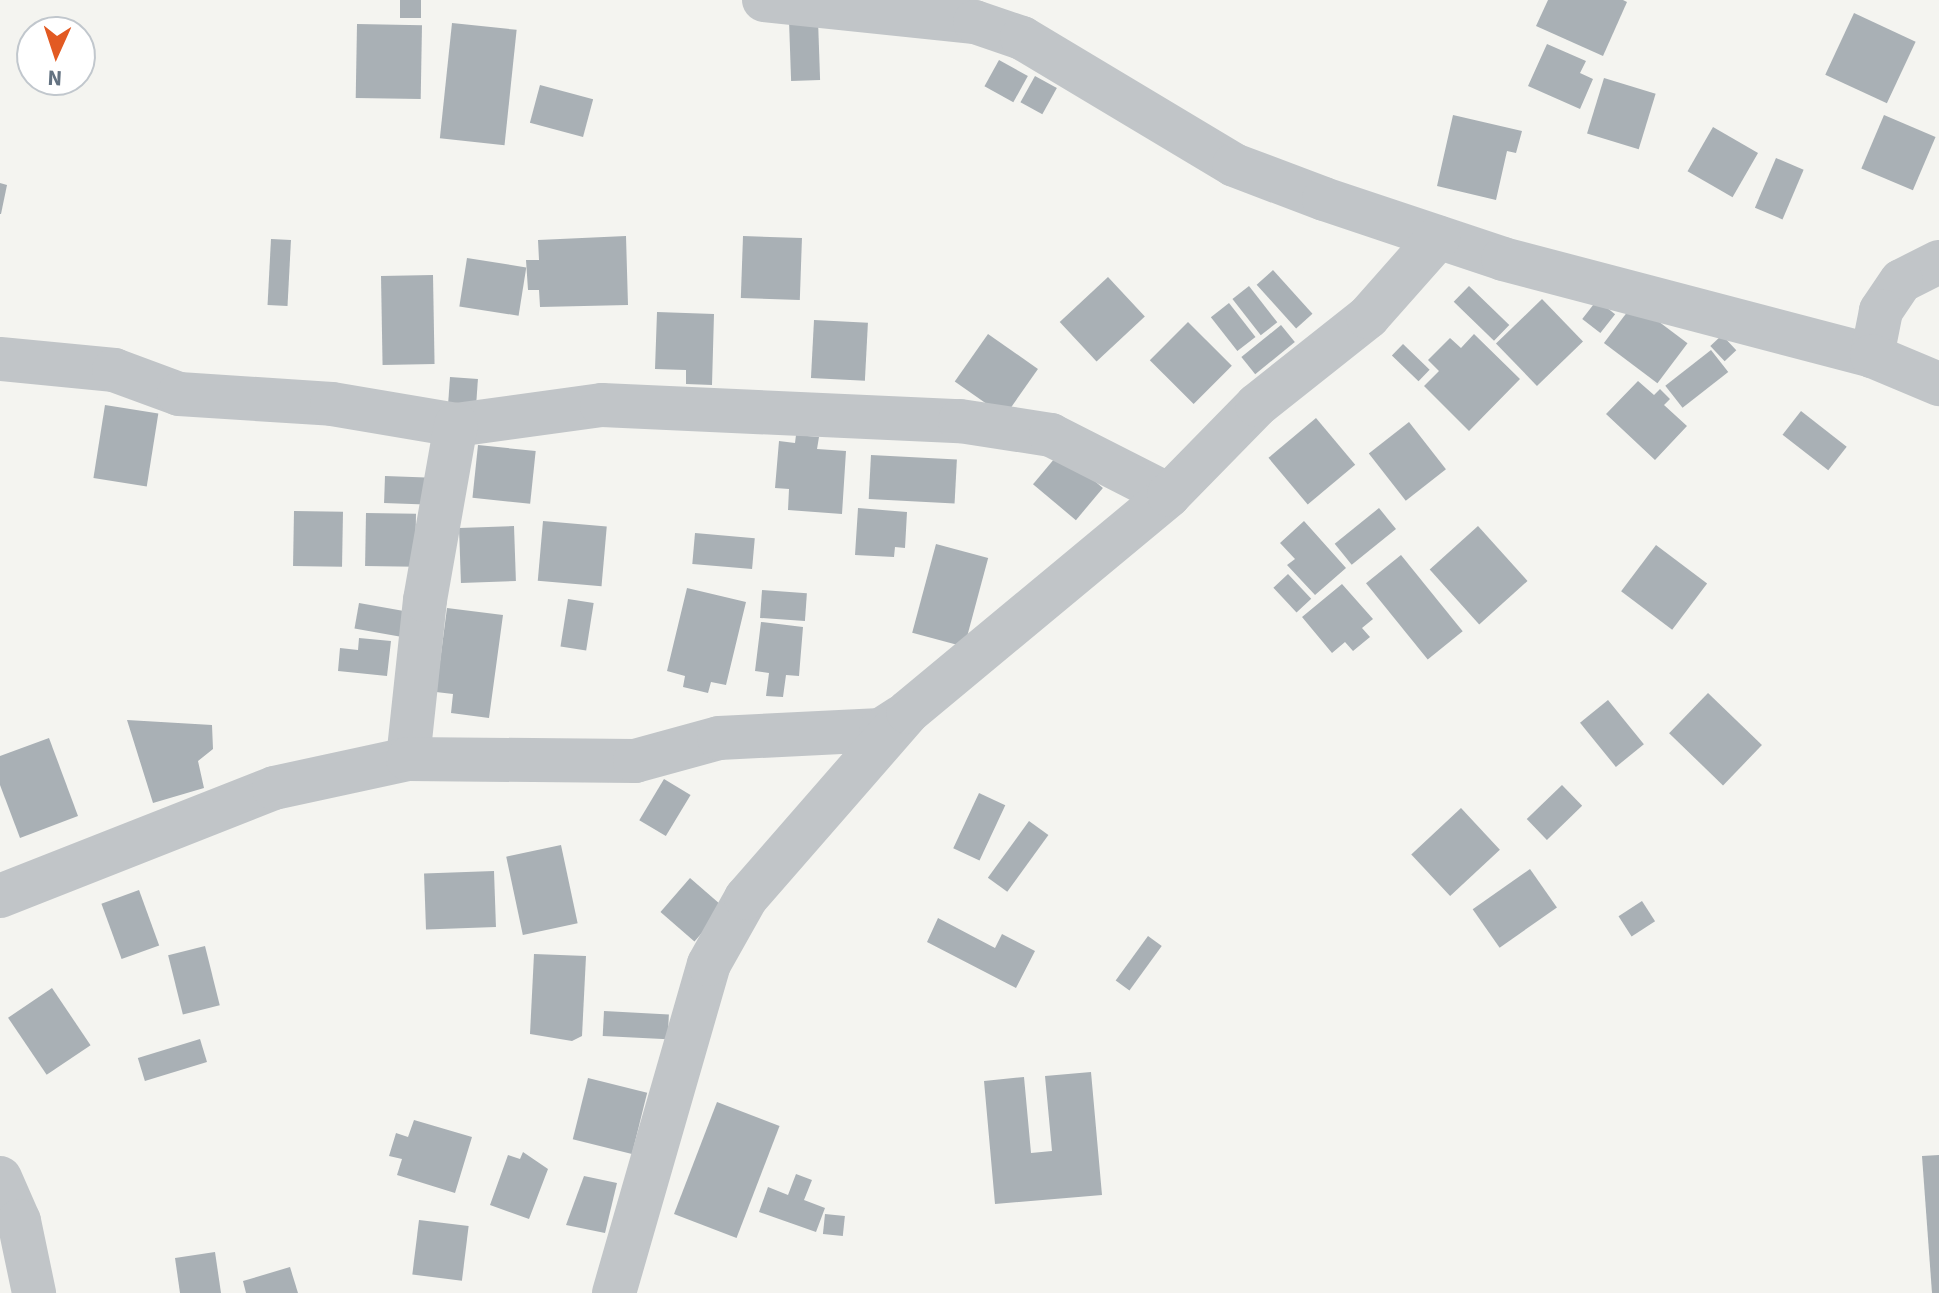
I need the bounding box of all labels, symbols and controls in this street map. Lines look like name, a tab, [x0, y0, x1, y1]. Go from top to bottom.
north arrow	[16, 16, 96, 96]
text: N	[47, 62, 63, 94]

